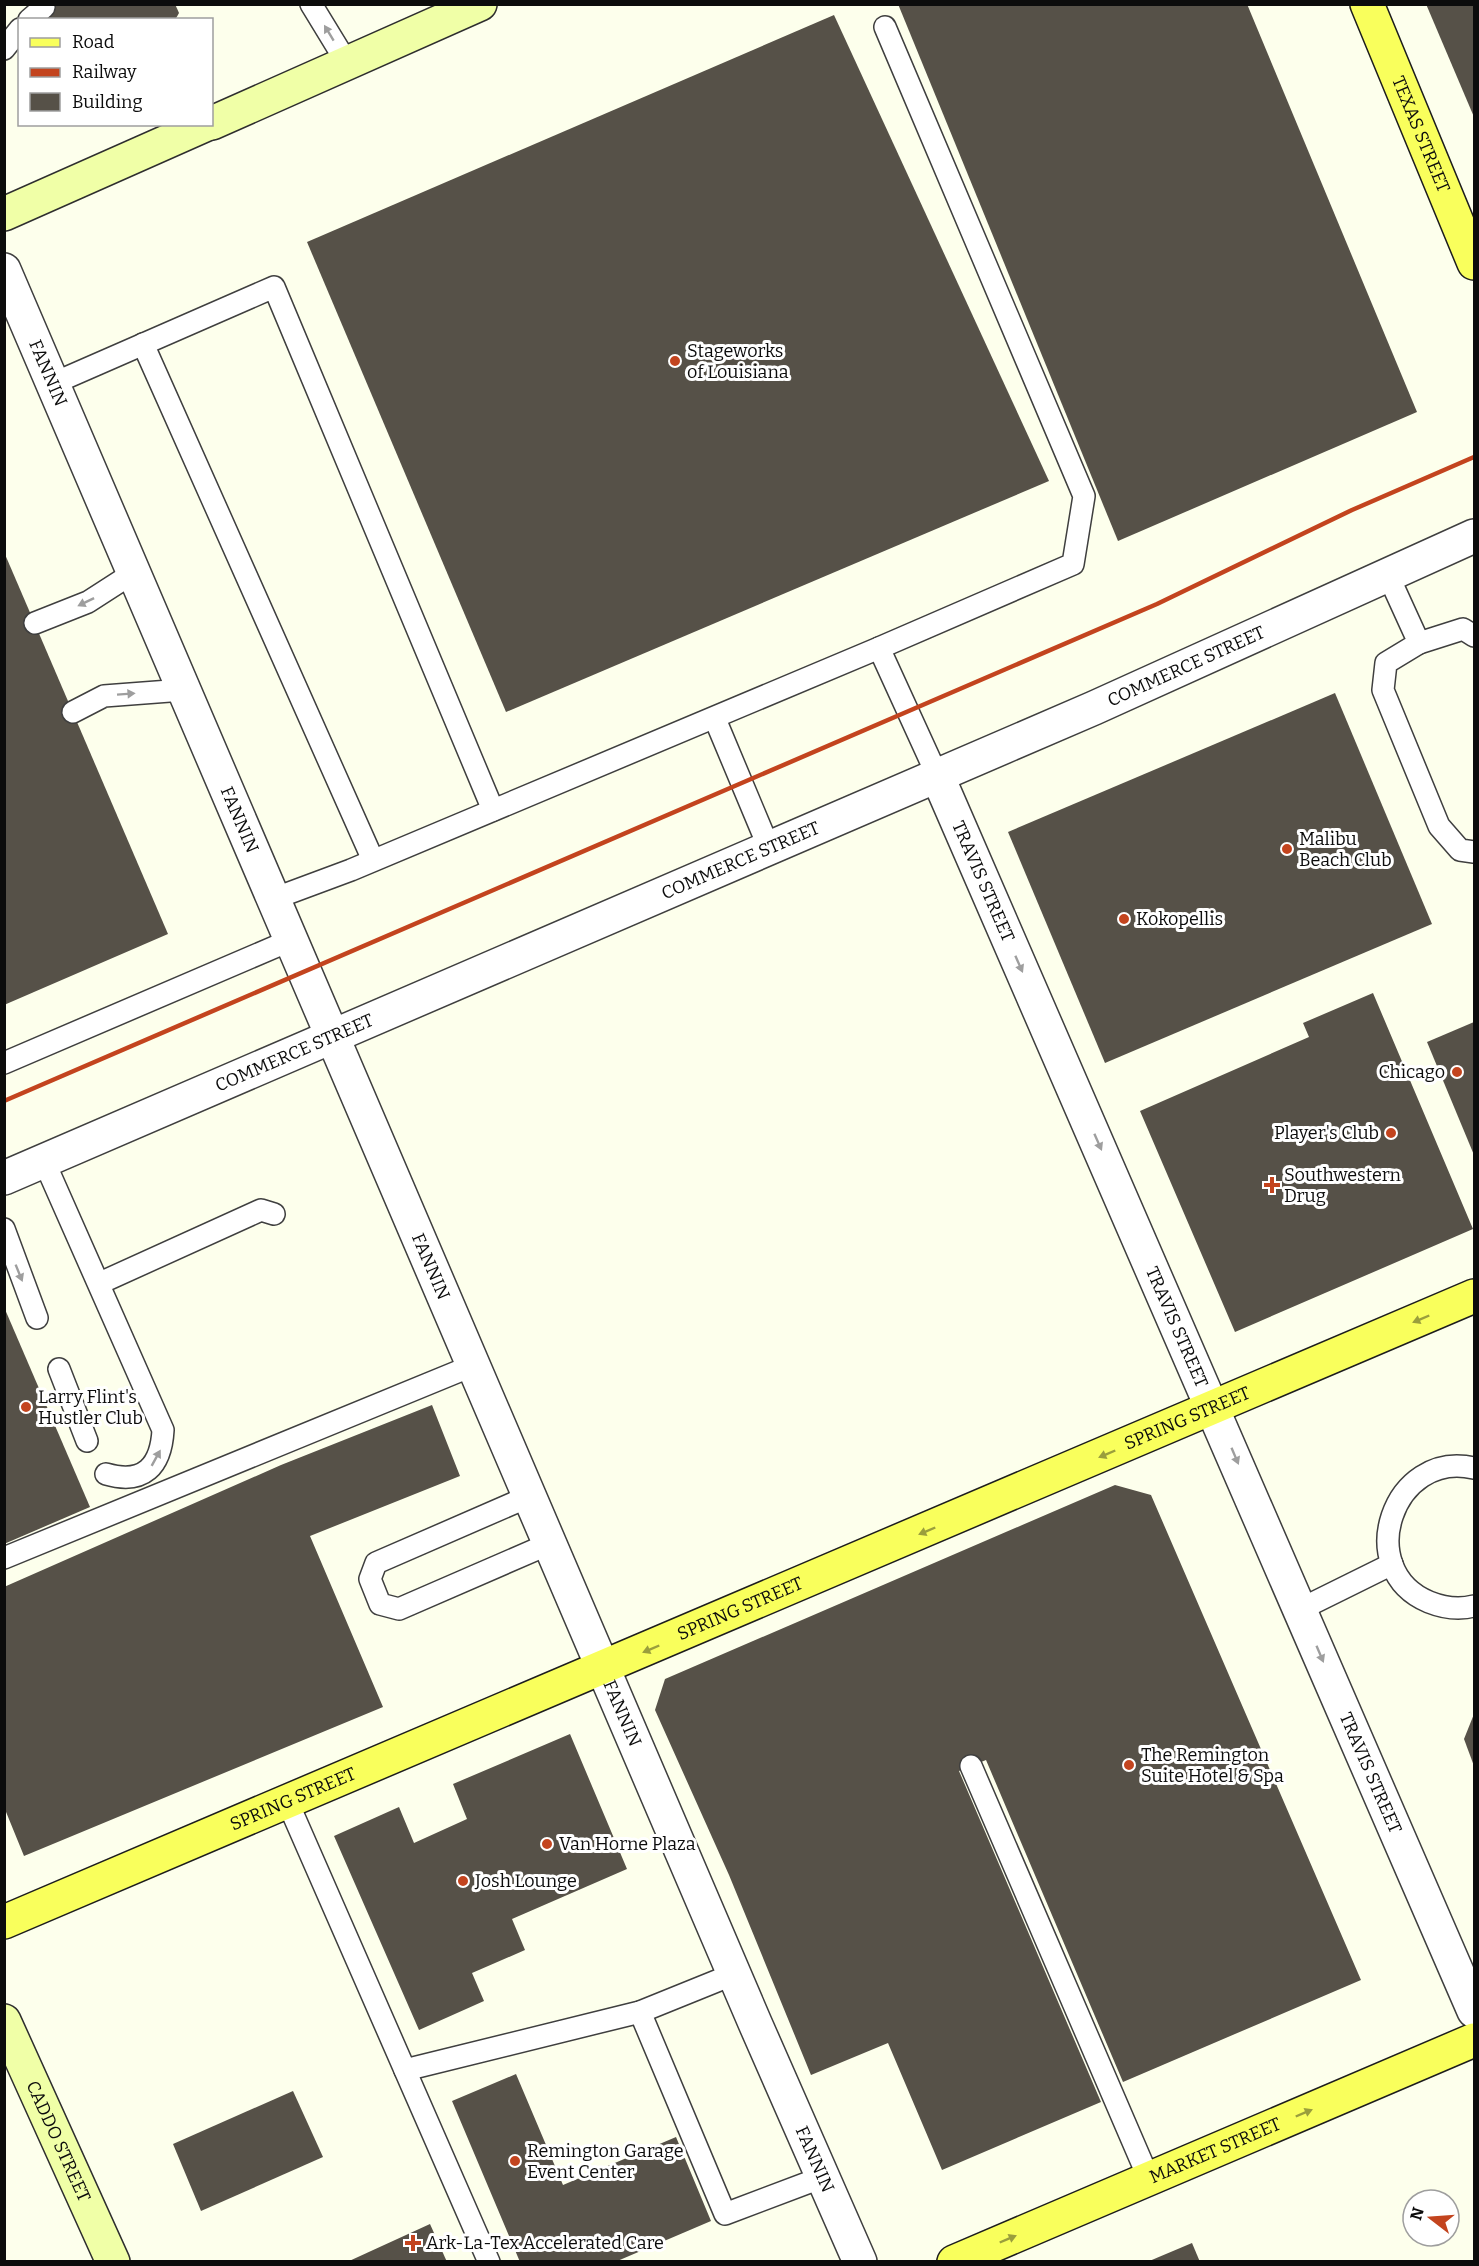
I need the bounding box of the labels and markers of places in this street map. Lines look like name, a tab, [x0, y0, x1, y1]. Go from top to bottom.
place label: Stageworks of Louisiana	[687, 340, 789, 383]
marker: Stageworks of Louisiana	[668, 354, 682, 368]
place label: Malibu Beach Club	[1299, 828, 1392, 871]
marker: Malibu Beach Club	[1280, 842, 1294, 856]
place label: Kokopellis	[1136, 908, 1223, 930]
marker: Kokopellis	[1117, 912, 1131, 926]
place label: Chicago	[1378, 1061, 1445, 1083]
marker: Chicago	[1450, 1065, 1464, 1079]
place label: Player's Club	[1274, 1122, 1379, 1144]
marker: Player's Club	[1384, 1126, 1398, 1140]
place label: Southwestern Drug	[1284, 1164, 1401, 1207]
marker: Southwestern Drug	[1265, 1178, 1279, 1192]
place label: Larry Flint's Hustler Club	[38, 1386, 143, 1429]
marker: Larry Flint's Hustler Club	[19, 1400, 33, 1414]
place label: The Remington Suite Hotel & Spa	[1141, 1744, 1284, 1787]
marker: The Remington Suite Hotel & Spa	[1122, 1758, 1136, 1772]
place label: Van Horne Plaza	[559, 1833, 696, 1855]
marker: Van Horne Plaza	[540, 1837, 554, 1851]
place label: Josh Lounge	[474, 1870, 577, 1892]
marker: Josh Lounge	[456, 1874, 470, 1888]
place label: Remington Garage Event Center	[527, 2140, 684, 2183]
marker: Remington Garage Event Center	[508, 2154, 522, 2168]
place label: Ark-La-Tex Accelerated Care	[426, 2232, 664, 2254]
marker: Ark-La-Tex Accelerated Care	[404, 2234, 422, 2252]

